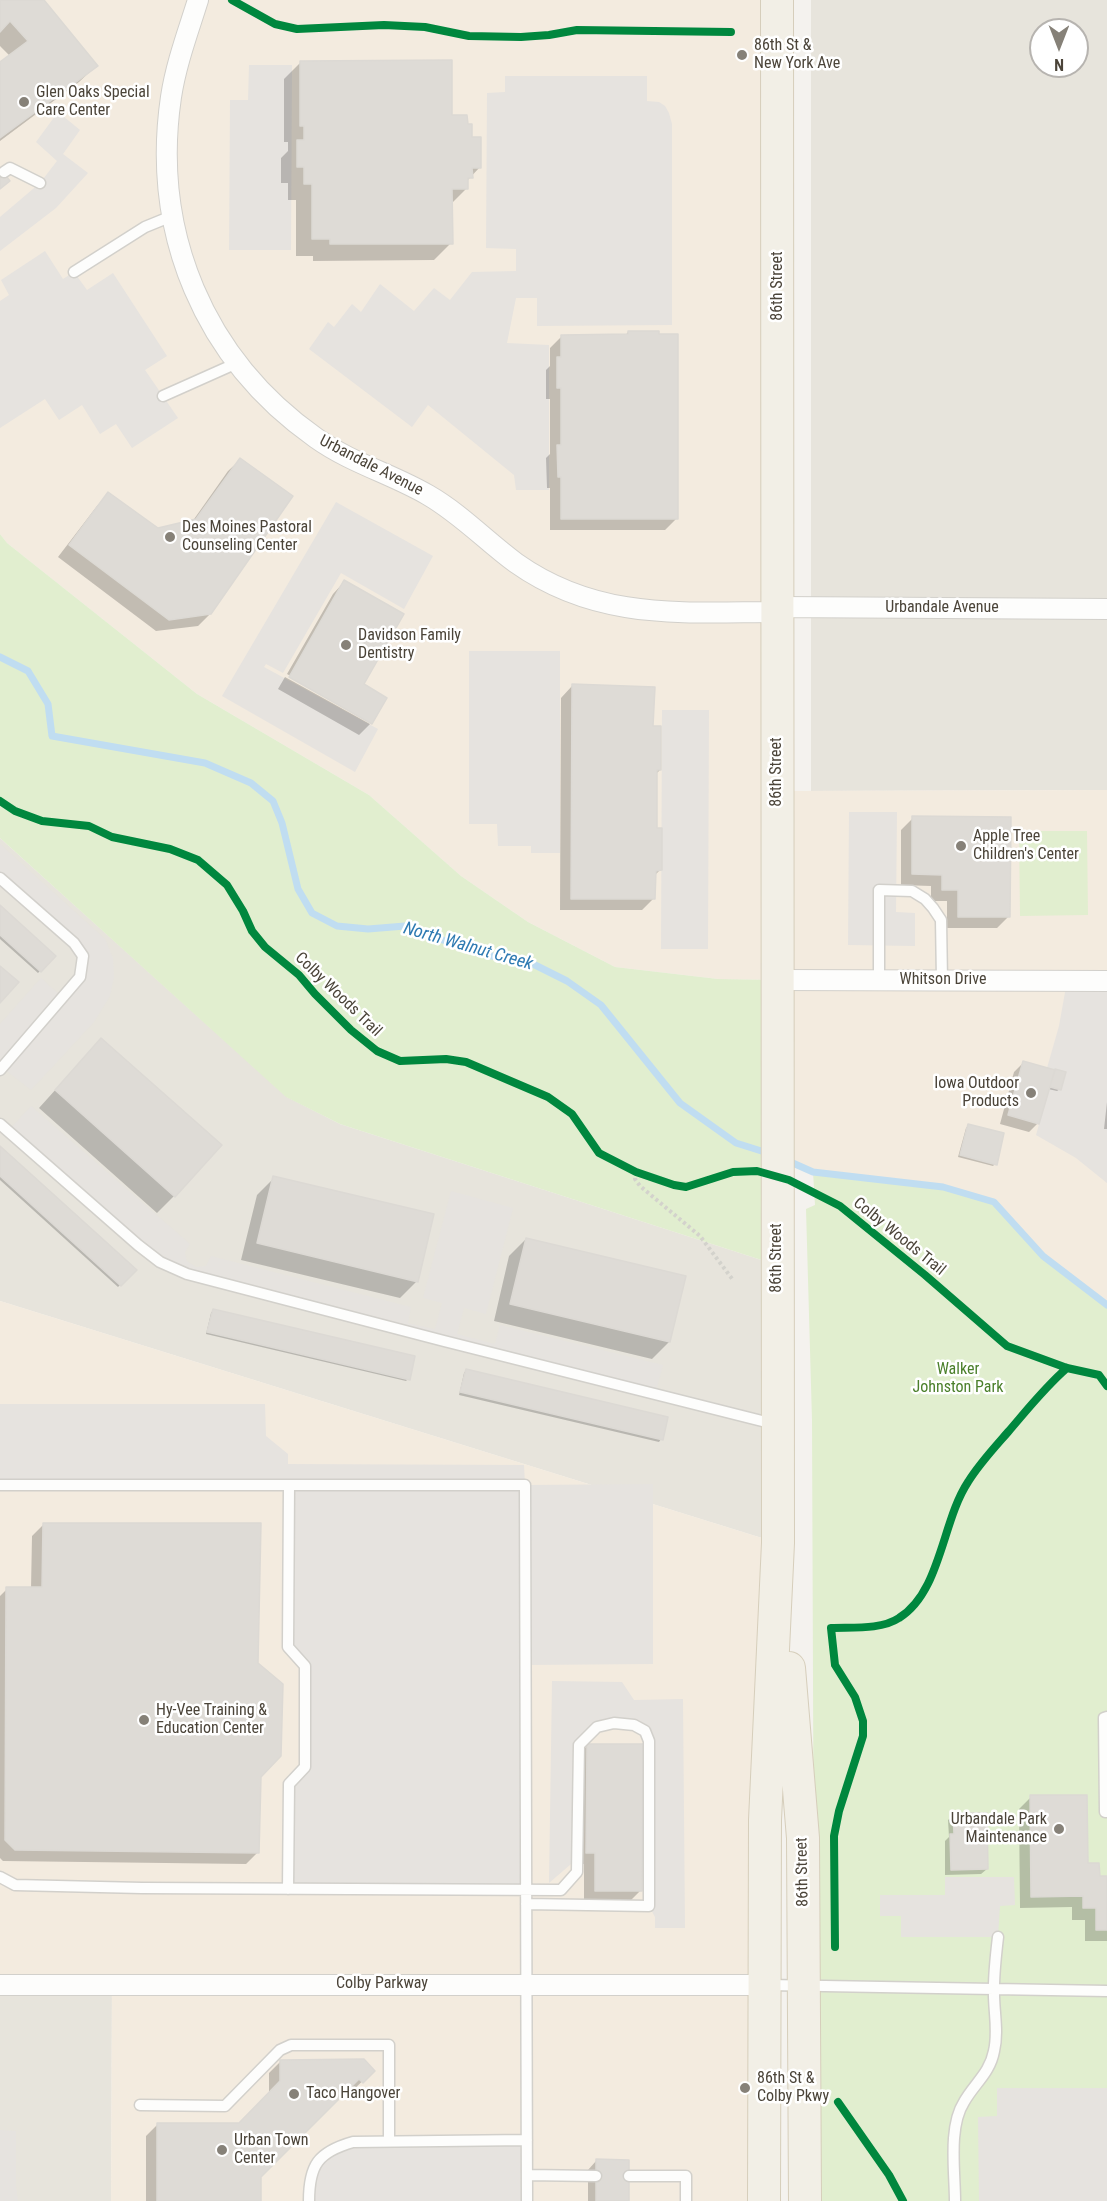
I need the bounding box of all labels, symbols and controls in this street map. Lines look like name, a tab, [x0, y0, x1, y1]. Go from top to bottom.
north arrow	[1029, 18, 1089, 78]
place label: 86th St & New York Ave	[754, 36, 840, 74]
marker: 86th St & New York Ave	[735, 48, 749, 62]
text: N	[1054, 55, 1064, 74]
place label: Glen Oaks Special Care Center	[36, 83, 150, 121]
marker: Glen Oaks Special Care Center	[17, 95, 31, 109]
street label: 86th Street	[768, 251, 788, 321]
street label: Urbandale Avenue	[316, 432, 426, 500]
place label: Des Moines Pastoral Counseling Center	[182, 518, 312, 556]
marker: Des Moines Pastoral Counseling Center	[163, 530, 177, 544]
street label: Urbandale Avenue	[885, 598, 999, 618]
place label: Davidson Family Dentistry	[358, 626, 461, 664]
marker: Davidson Family Dentistry	[339, 638, 353, 652]
street label: 86th Street	[767, 737, 787, 807]
place label: Apple Tree Children's Center	[973, 827, 1079, 865]
marker: Apple Tree Children's Center	[954, 839, 968, 853]
water label: North Walnut Creek	[401, 918, 535, 976]
street label: Colby Woods Trail	[291, 949, 385, 1041]
street label: Whitson Drive	[900, 970, 986, 990]
place label: Iowa Outdoor Products	[934, 1074, 1019, 1112]
marker: Iowa Outdoor Products	[1024, 1086, 1038, 1100]
street label: Colby Woods Trail	[849, 1194, 949, 1280]
street label: 86th Street	[767, 1223, 787, 1293]
park label: Walker Johnston Park	[912, 1360, 1004, 1398]
place label: Hy-Vee Training & Education Center	[156, 1701, 267, 1739]
marker: Hy-Vee Training & Education Center	[137, 1713, 151, 1727]
place label: Urbandale Park Maintenance	[951, 1810, 1047, 1848]
marker: Urbandale Park Maintenance	[1052, 1822, 1066, 1836]
street label: 86th Street	[793, 1837, 813, 1907]
street label: Colby Parkway	[336, 1974, 428, 1994]
place label: 86th St & Colby Pkwy	[757, 2069, 829, 2107]
marker: 86th St & Colby Pkwy	[738, 2081, 752, 2095]
place label: Taco Hangover	[306, 2084, 400, 2104]
marker: Taco Hangover	[287, 2087, 301, 2101]
place label: Urban Town Center	[234, 2131, 309, 2169]
marker: Urban Town Center	[215, 2143, 229, 2157]

